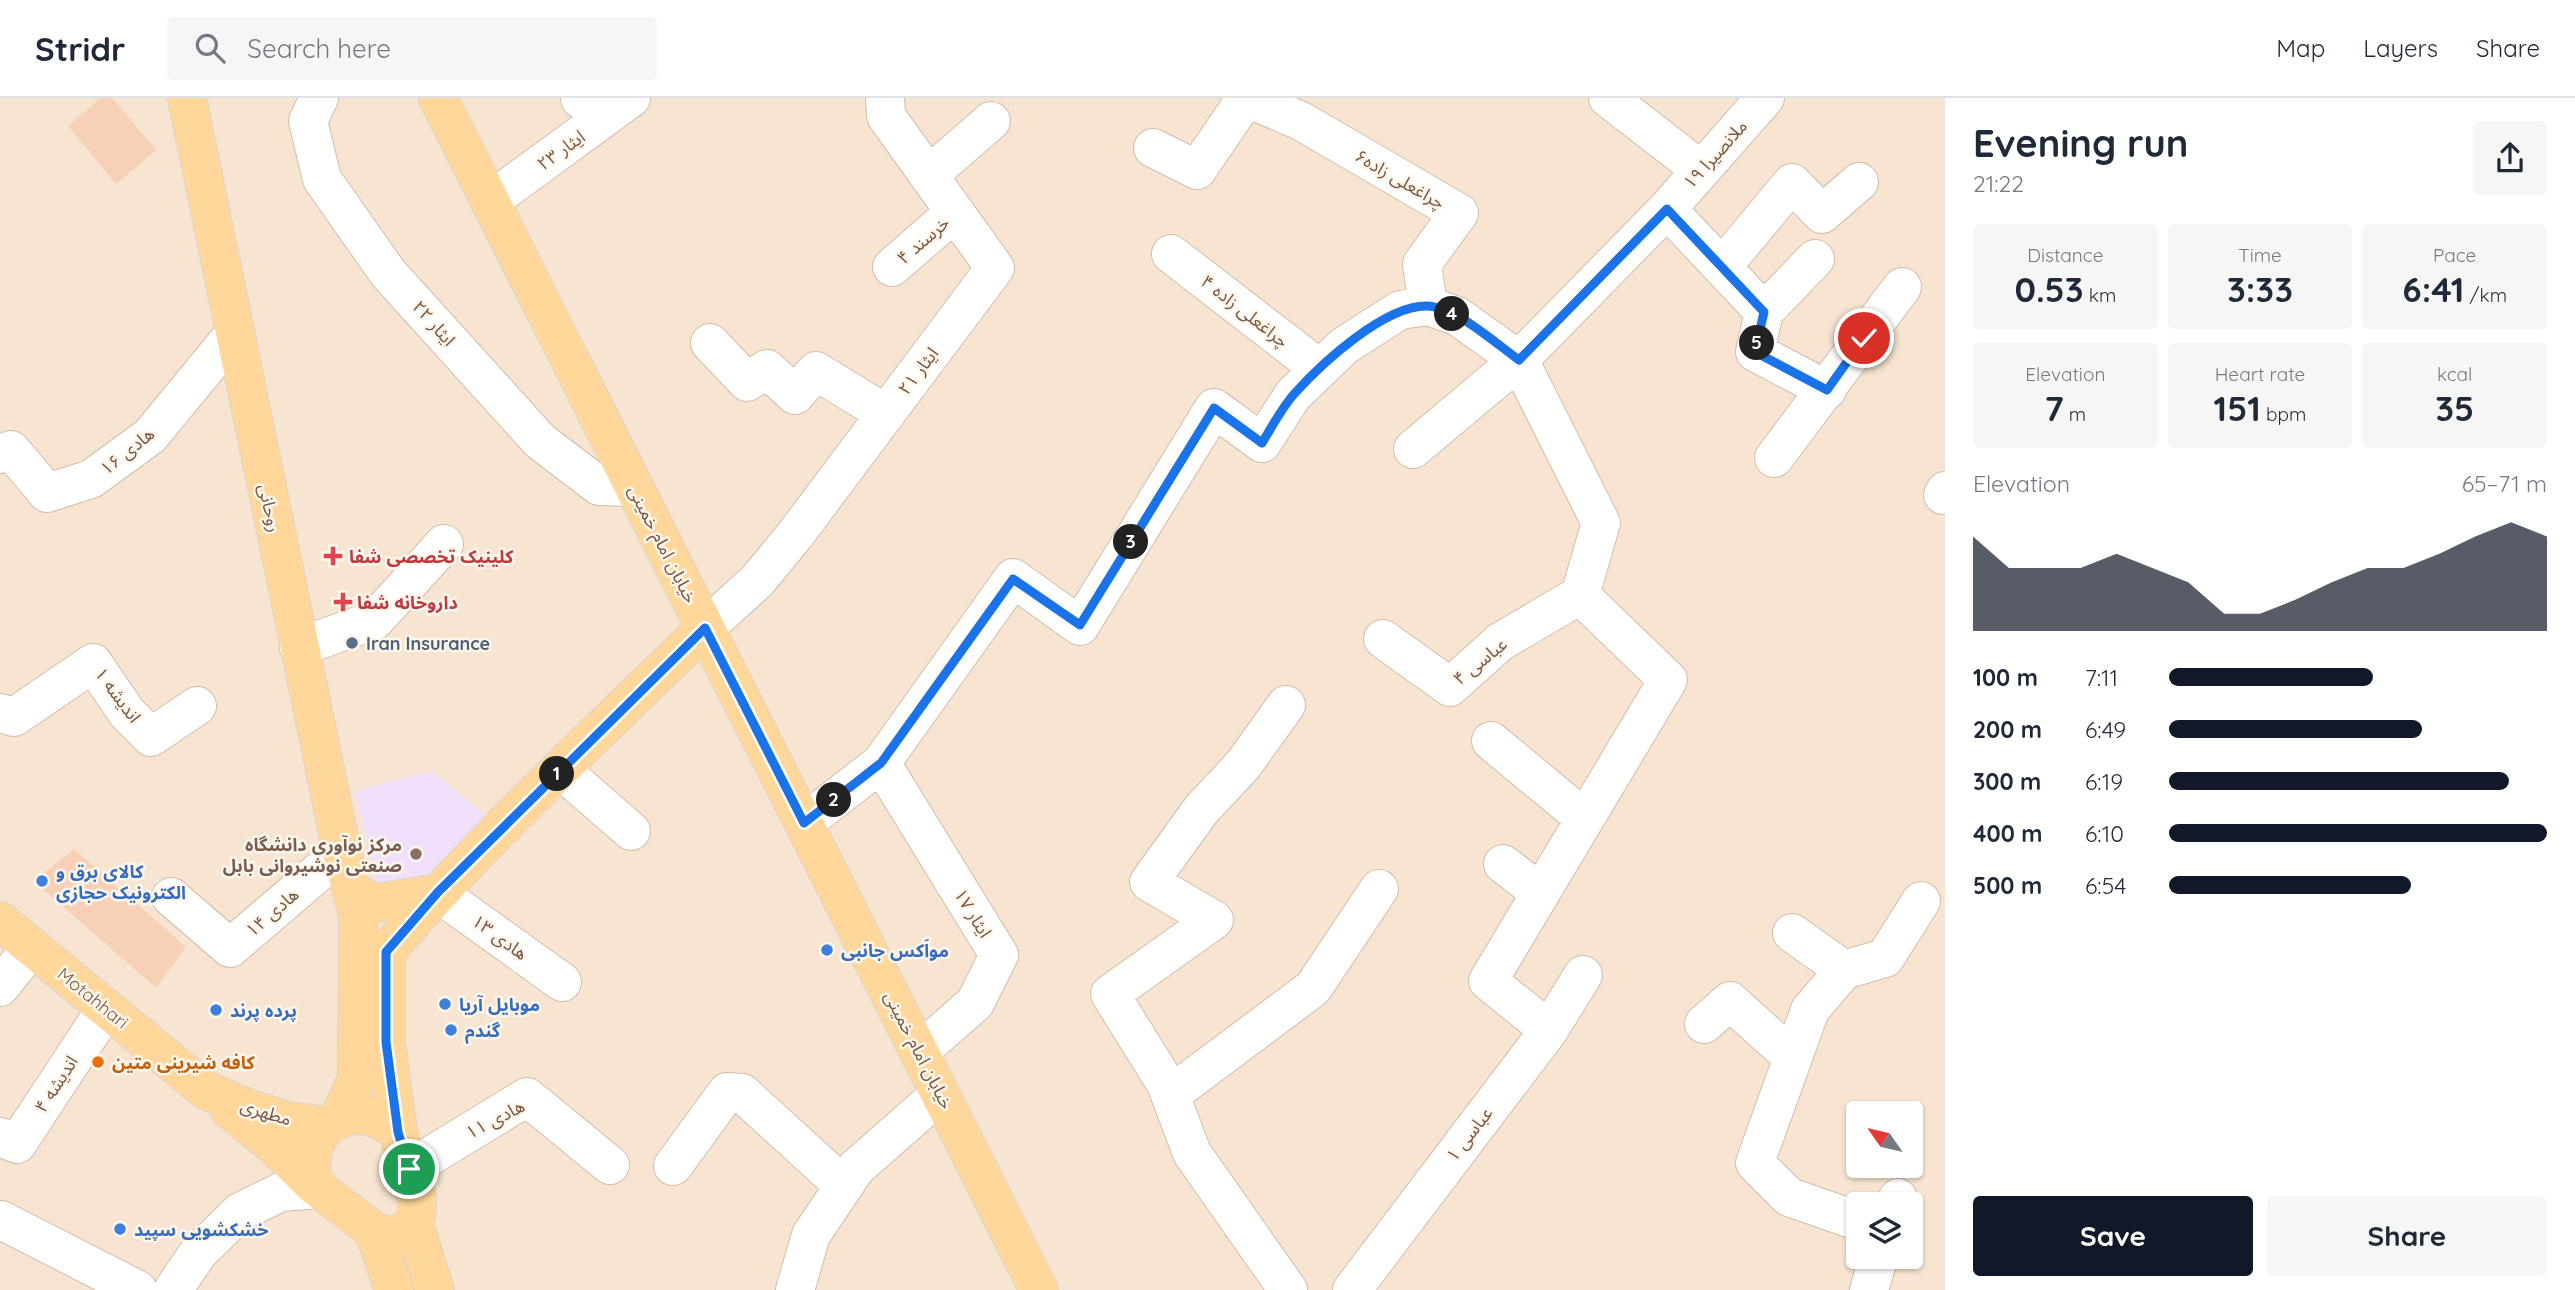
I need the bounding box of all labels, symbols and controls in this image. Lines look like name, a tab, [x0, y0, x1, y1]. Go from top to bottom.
search box	[167, 17, 657, 80]
text: Stridr	[35, 28, 125, 69]
icon: search	[191, 29, 229, 67]
text: Search here	[247, 32, 391, 65]
text: Map	[2276, 33, 2325, 63]
text: Layers	[2363, 33, 2438, 63]
text: Share	[2476, 33, 2540, 63]
street label: ملانصیرا ۱۹	[1678, 115, 1752, 193]
text: Evening run	[1973, 119, 2188, 167]
button: share	[2473, 121, 2547, 195]
street label: ایثار ۲۳	[533, 125, 589, 175]
street label: چراغعلی زاده۶	[1351, 144, 1449, 214]
text: 21:22	[1973, 169, 2024, 198]
street label: خرسند ۴	[892, 211, 954, 269]
text: Distance	[2027, 243, 2103, 267]
text: Time	[2238, 243, 2282, 267]
text: Pace	[2433, 243, 2476, 267]
text: 0.53	[2014, 267, 2084, 311]
text: 3:33	[2227, 267, 2293, 311]
text: 6:41	[2402, 267, 2464, 311]
street label: چراغعلی زاده ۴	[1196, 270, 1293, 352]
text: km	[2084, 283, 2116, 307]
text: /km	[2464, 283, 2507, 307]
street label: ایثار ۲۲	[407, 295, 461, 351]
pin: 4	[1434, 296, 1470, 332]
text: 4	[1446, 301, 1457, 325]
pin	[1834, 308, 1894, 368]
icon: check	[1845, 319, 1883, 357]
pin: 5	[1740, 326, 1774, 360]
text: 5	[1751, 330, 1762, 354]
street label: ایثار ۲۱	[893, 343, 943, 399]
text: Elevation	[2025, 362, 2105, 386]
text: Heart rate	[2215, 362, 2305, 386]
text: kcal	[2437, 362, 2472, 386]
text: 7	[2044, 386, 2064, 430]
text: 151	[2214, 386, 2261, 430]
text: 35	[2435, 386, 2474, 430]
text: m	[2064, 402, 2086, 426]
text: bpm	[2261, 402, 2306, 426]
street label: هادی ۱۶	[95, 422, 159, 480]
text: Elevation	[1973, 469, 2070, 498]
text: 65–71 m	[2462, 469, 2547, 498]
street label: خیابان امام خمینی	[621, 481, 703, 608]
street label: روحانی	[254, 482, 286, 534]
pin: 3	[1114, 524, 1148, 560]
text: 3	[1125, 529, 1136, 553]
place label: کلینیک تخصصی شفا	[349, 545, 514, 568]
marker: کلینیک تخصصی شفا	[323, 546, 343, 566]
place label: داروخانه شفا	[357, 591, 458, 614]
marker: داروخانه شفا	[335, 594, 351, 610]
place label: Iran Insurance	[366, 632, 490, 655]
street label: عباسی ۴	[1448, 632, 1512, 690]
marker: Iran Insurance	[344, 635, 360, 651]
street label: اندیشه ۱	[90, 663, 146, 727]
text: 100 m	[1973, 663, 2038, 692]
text: 7:11	[2085, 663, 2118, 692]
text: 200 m	[1973, 715, 2042, 744]
text: 6:49	[2085, 715, 2126, 744]
pin: 1	[540, 756, 574, 792]
text: 1	[553, 761, 560, 785]
text: 300 m	[1973, 767, 2041, 796]
text: 6:19	[2085, 767, 2123, 796]
pin: 2	[816, 782, 852, 818]
text: 2	[828, 787, 839, 811]
text: 400 m	[1973, 819, 2042, 848]
text: 6:10	[2085, 819, 2124, 848]
place label: مرکز نوآوری دانشگاه صنعتی نوشیروانی بابل	[223, 833, 402, 877]
marker: مرکز نوآوری دانشگاه صنعتی نوشیروانی بابل	[408, 846, 424, 862]
place label: کالای برق و الکترونیک حجازی	[56, 860, 186, 904]
text: 500 m	[1973, 871, 2042, 900]
text: 6:54	[2085, 871, 2126, 900]
marker: کالای برق و الکترونیک حجازی	[34, 873, 50, 889]
street label: هادی ۱۴	[241, 883, 303, 941]
street label: ایثار ۱۷	[949, 884, 997, 942]
street label: هادی ۱۳	[468, 909, 532, 965]
place label: مواَکس جانبی	[841, 938, 949, 962]
marker: مواَکس جانبی	[819, 942, 835, 958]
street label: Motahhari	[53, 962, 133, 1034]
street label: خیابان امام خمینی	[877, 987, 959, 1114]
place label: موبایل آریا	[459, 993, 540, 1016]
marker: موبایل آریا	[437, 996, 453, 1012]
place label: پرده پرند	[230, 999, 297, 1022]
marker: پرده پرند	[208, 1002, 224, 1018]
place label: گندم	[465, 1019, 501, 1044]
marker: گندم	[443, 1022, 459, 1038]
street label: اندیشه ۴	[29, 1051, 83, 1117]
place label: کافه شیرینی متین	[112, 1051, 255, 1074]
marker: کافه شیرینی متین	[90, 1054, 106, 1070]
street label: مطهری	[238, 1093, 294, 1131]
street label: هادی ۱۱	[462, 1094, 528, 1144]
north arrow	[1846, 1101, 1923, 1178]
map controls	[1846, 1101, 1923, 1269]
street label: عباسی ۱	[1441, 1102, 1497, 1166]
pin	[379, 1139, 439, 1199]
icon: arrive	[390, 1150, 428, 1188]
button: layers	[1846, 1192, 1923, 1269]
button: Save	[1973, 1196, 2253, 1276]
button: Share	[2267, 1196, 2547, 1276]
place label: خشکشویی سپید	[134, 1218, 269, 1241]
marker: خشکشویی سپید	[112, 1221, 128, 1237]

